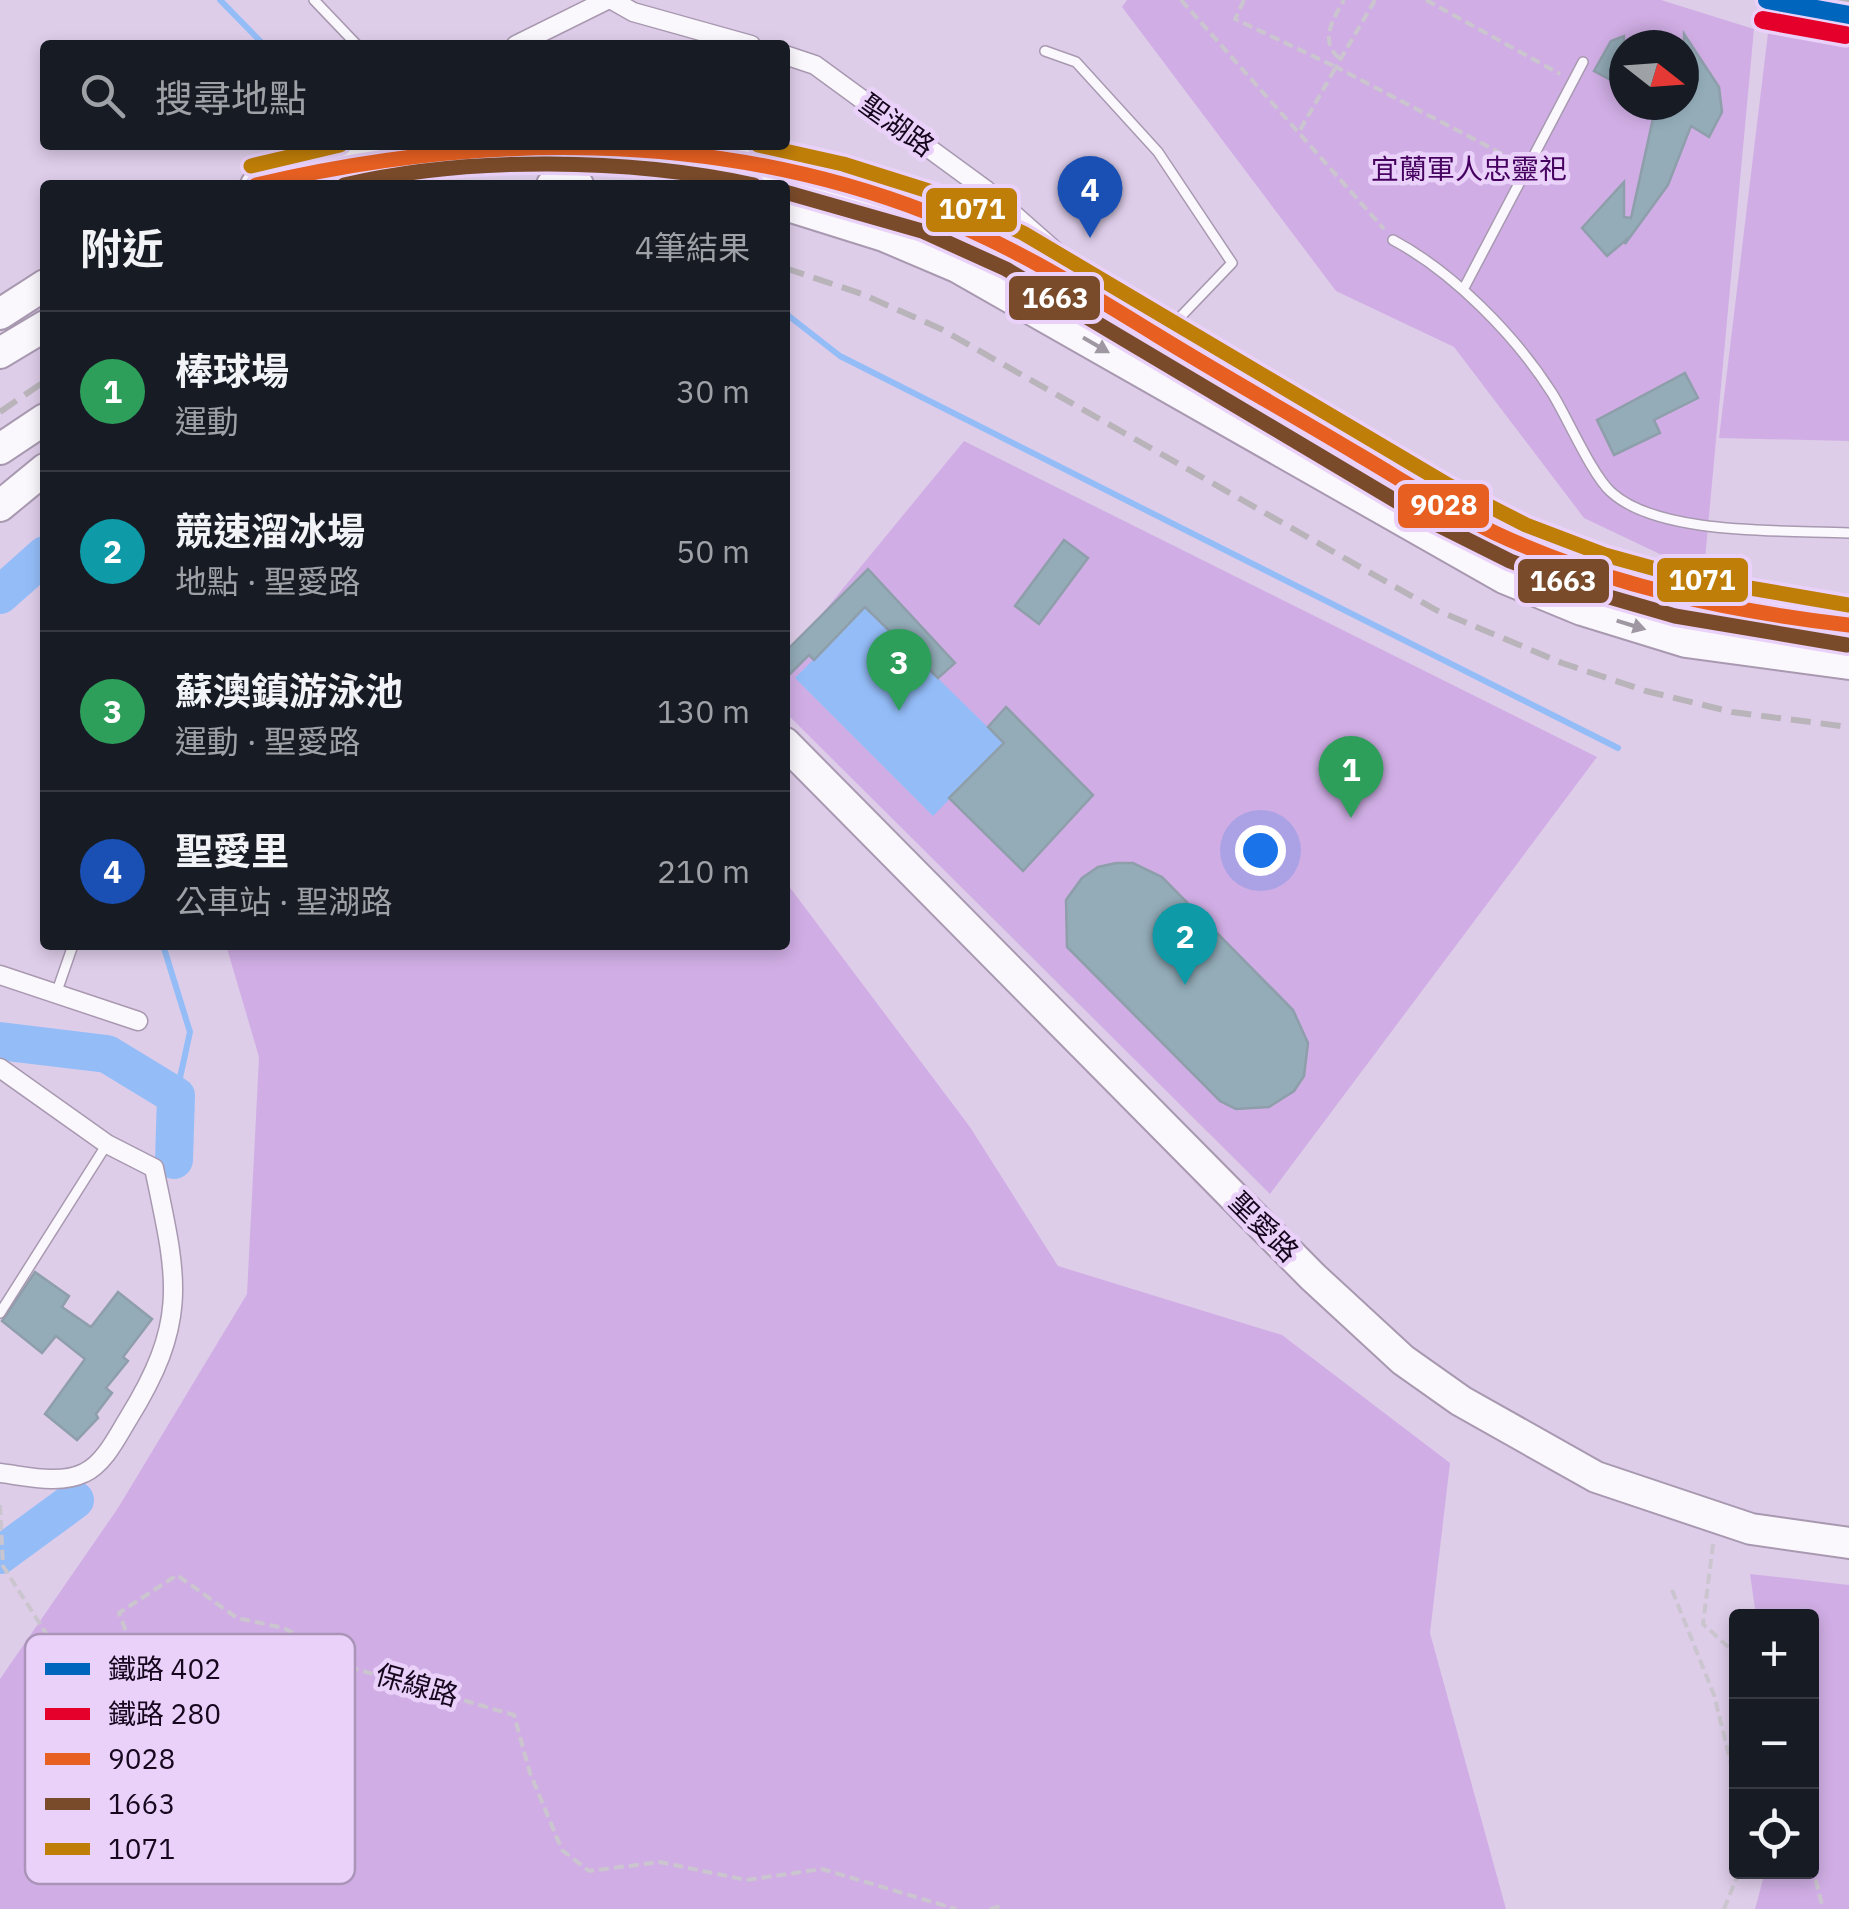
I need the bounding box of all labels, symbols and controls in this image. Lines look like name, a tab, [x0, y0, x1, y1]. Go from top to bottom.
north arrow	[1609, 30, 1699, 120]
search box	[40, 40, 790, 150]
icon: search	[75, 68, 130, 123]
text: 搜尋地點	[155, 73, 307, 122]
street label: 聖湖路	[852, 85, 942, 164]
park label: 宜蘭軍人忠靈祀	[1371, 150, 1567, 187]
pin: 4	[1058, 156, 1122, 238]
line badge: 1071	[924, 186, 1019, 234]
text: 1071	[938, 190, 1006, 227]
text: 附近	[80, 221, 164, 276]
text: 4筆結果	[635, 226, 750, 268]
line badge: 1663	[1007, 274, 1102, 322]
text: 1663	[1021, 279, 1089, 316]
one-way arrow	[1082, 336, 1110, 353]
text: 棒球場	[175, 346, 289, 395]
text: 1	[103, 370, 122, 412]
text: 30 m	[676, 370, 750, 412]
text: 運動	[175, 400, 239, 442]
line badge: 9028	[1396, 482, 1491, 530]
text: 9028	[1410, 486, 1478, 523]
text: 競速溜冰場	[175, 506, 365, 555]
text: 2	[103, 530, 122, 572]
text: 50 m	[676, 530, 750, 572]
line badge: 1071	[1655, 556, 1750, 604]
line badge: 1663	[1516, 557, 1611, 605]
text: 地點 · 聖愛路	[175, 560, 361, 602]
text: 1071	[1668, 561, 1736, 598]
text: 1663	[1529, 562, 1597, 599]
one-way arrow	[1616, 618, 1647, 633]
pin: 3	[866, 628, 932, 711]
text: 蘇澳鎮游泳池	[175, 666, 403, 715]
text: 3	[103, 690, 122, 732]
text: 130 m	[657, 690, 750, 732]
text: 運動 · 聖愛路	[175, 720, 361, 762]
pin: 1	[1318, 736, 1384, 818]
your location	[1235, 825, 1286, 876]
text: 聖愛里	[175, 826, 289, 875]
text: 4	[103, 850, 122, 892]
text: 210 m	[657, 850, 750, 892]
text: 公車站 · 聖湖路	[175, 880, 393, 922]
pin: 2	[1152, 902, 1218, 985]
street label: 聖愛路	[1222, 1184, 1307, 1269]
map controls	[1729, 1609, 1819, 1879]
button: +	[1729, 1609, 1819, 1699]
legend	[25, 1634, 355, 1884]
text: 鐵路 402	[108, 1650, 221, 1687]
street label: 保線路	[372, 1655, 463, 1714]
text: 鐵路 280	[108, 1695, 221, 1732]
button: −	[1729, 1699, 1819, 1789]
text: 9028	[108, 1740, 175, 1777]
text: 1663	[108, 1785, 175, 1822]
button: locate	[1729, 1789, 1819, 1879]
text: 1071	[108, 1830, 175, 1867]

